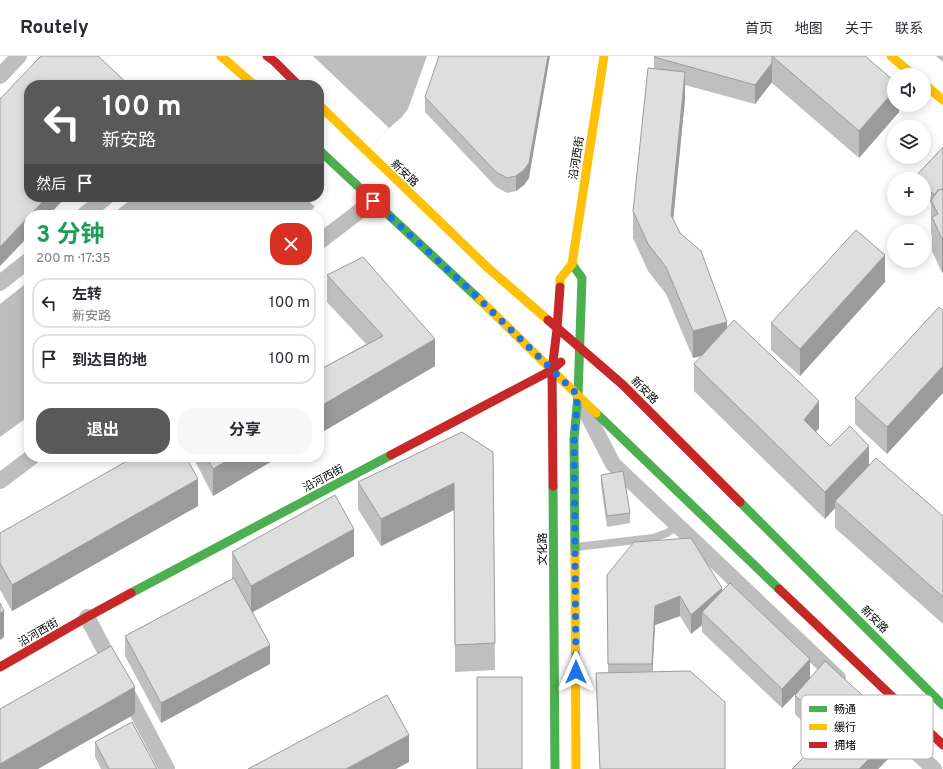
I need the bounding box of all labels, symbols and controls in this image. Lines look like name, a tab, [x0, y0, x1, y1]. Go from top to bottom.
text: Routely	[20, 16, 89, 40]
text: 首页	[745, 21, 773, 38]
text: 地图	[795, 21, 823, 38]
text: 关于	[845, 21, 873, 38]
text: 联系	[895, 21, 923, 38]
map controls	[887, 68, 931, 268]
button: sound	[887, 68, 931, 112]
text: 100 m	[102, 90, 182, 126]
icon: left	[36, 96, 88, 148]
button: layers	[887, 120, 931, 164]
text: 新安路	[102, 130, 156, 153]
street label: 沿河西街	[567, 135, 587, 181]
street label: 新安路	[388, 157, 421, 190]
icon: arrive	[74, 172, 96, 194]
button: +	[887, 172, 931, 216]
text: 然后	[36, 176, 66, 195]
pin	[356, 184, 390, 218]
icon: arrive	[362, 190, 384, 212]
text: 3 分钟	[36, 221, 104, 251]
button: close	[270, 223, 312, 265]
button: −	[887, 224, 931, 268]
text: 200 m · 17:35	[36, 251, 111, 267]
text: 左转	[72, 286, 102, 305]
icon: left	[38, 292, 60, 314]
text: 100 m	[269, 294, 310, 313]
text: 新安路	[72, 309, 111, 325]
icon: arrive	[38, 348, 60, 370]
text: 100 m	[269, 350, 310, 369]
text: 到达目的地	[72, 352, 147, 371]
street label: 新安路	[628, 374, 661, 407]
button: 退出	[36, 408, 170, 454]
button: 分享	[178, 408, 312, 454]
street label: 沿河西街	[301, 462, 346, 495]
street label: 文化路	[536, 533, 550, 566]
street label: 新安路	[858, 603, 891, 636]
street label: 沿河西街	[16, 616, 61, 650]
position arrow	[555, 651, 597, 693]
legend	[801, 695, 933, 759]
text: 畅通	[834, 703, 856, 717]
text: 缓行	[834, 721, 856, 735]
text: 拥堵	[834, 739, 856, 753]

